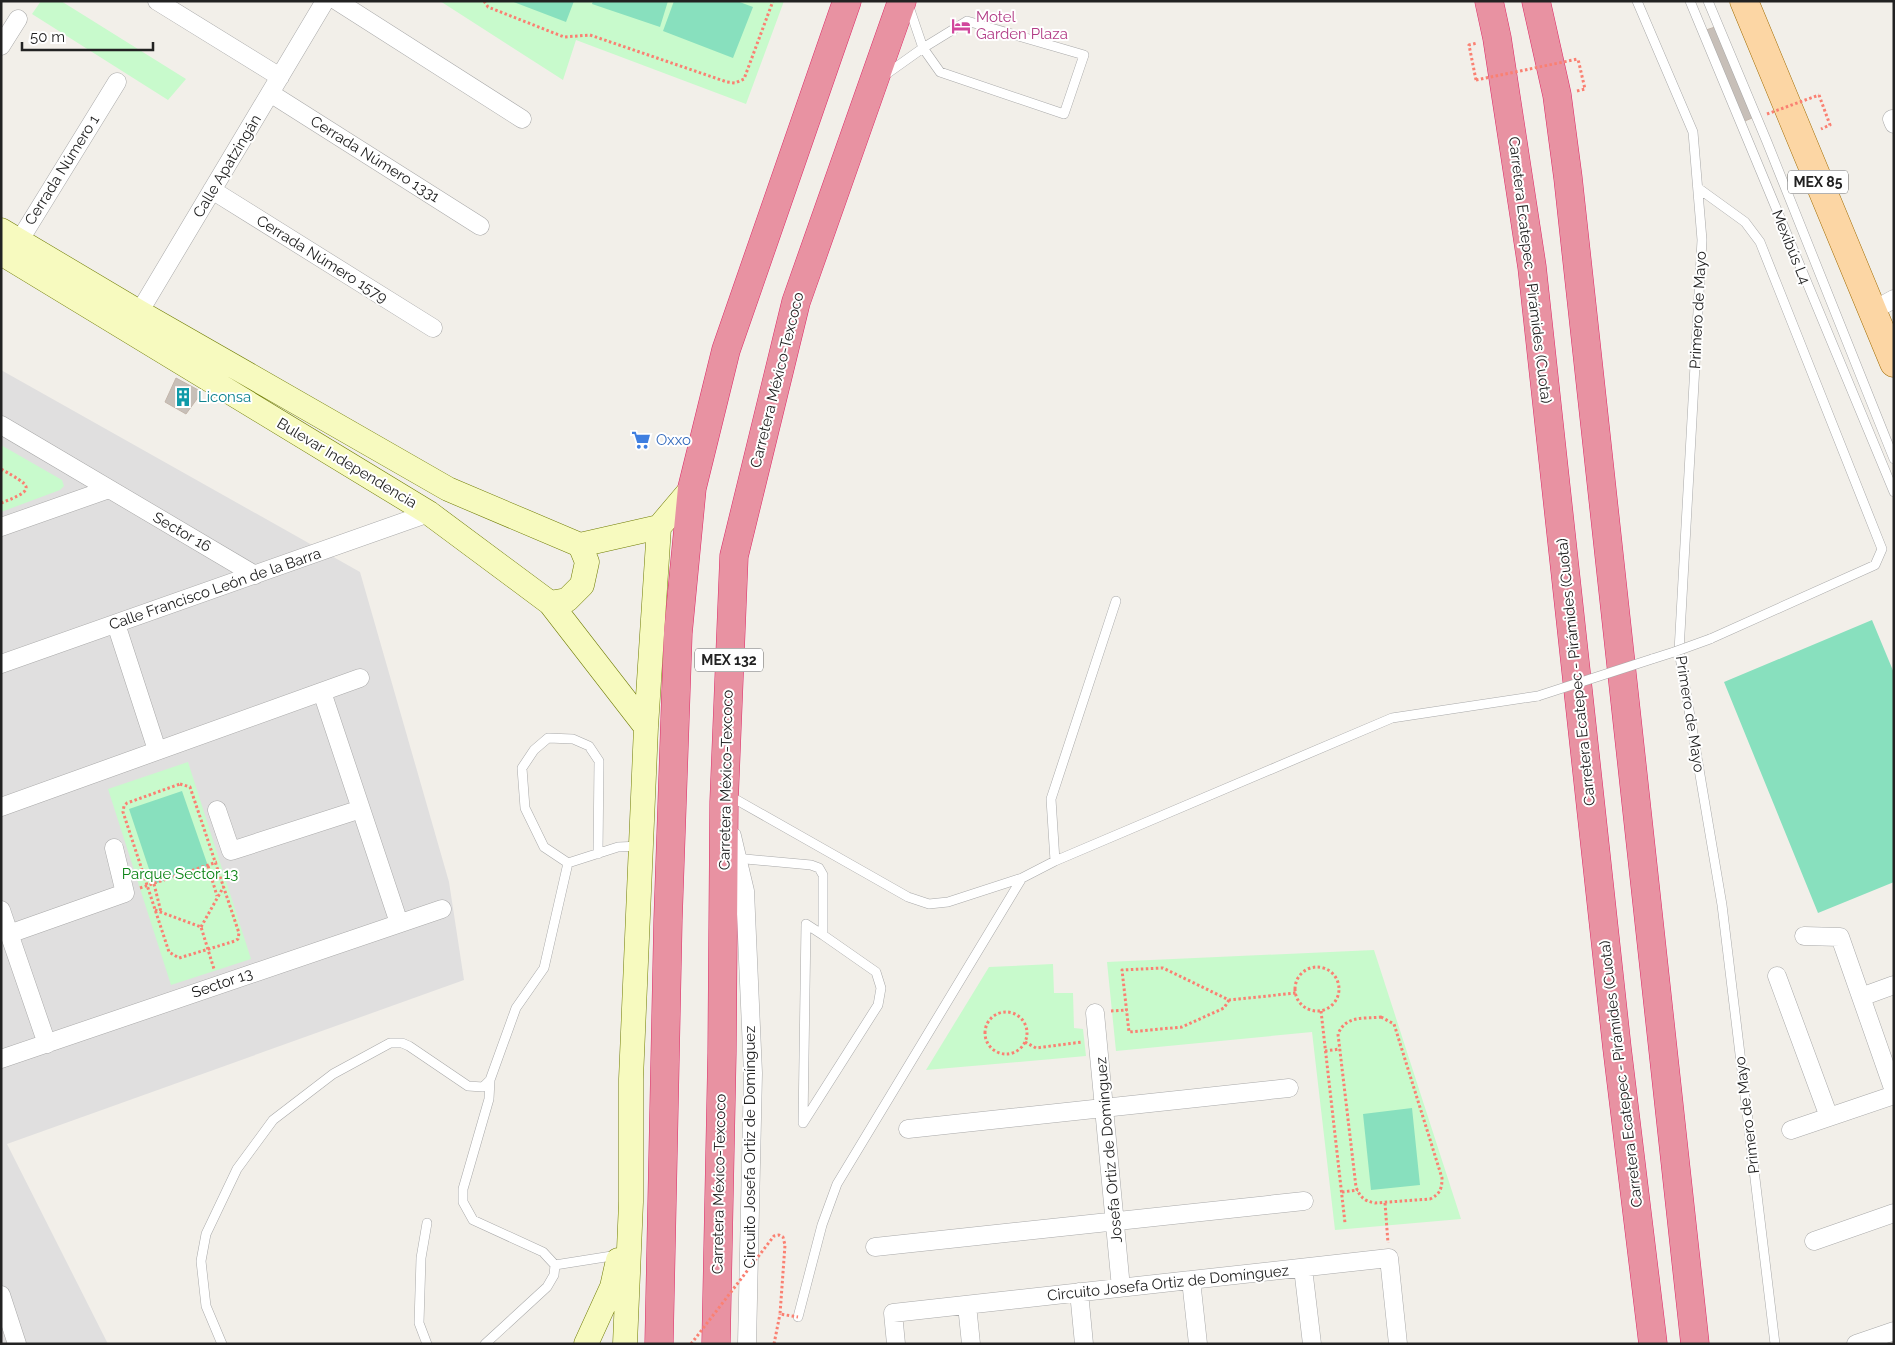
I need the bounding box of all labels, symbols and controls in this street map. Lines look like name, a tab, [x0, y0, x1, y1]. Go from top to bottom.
place label: Motel Garden Plaza	[976, 8, 1068, 43]
hotel icon: Motel Garden Plaza	[950, 15, 972, 37]
scale bar	[22, 20, 154, 52]
text: 50 m	[30, 28, 65, 46]
street label: Cerrada Número 1	[21, 111, 103, 228]
street label: Calle Apatzingán	[189, 111, 265, 221]
street label: Cerrada Número 1331	[307, 112, 443, 206]
street label: Carretera Ecatepec - Pirámides (Cuota)	[1505, 135, 1555, 405]
road number: MEX 85	[1788, 170, 1848, 193]
street label: Mexibús L4	[1768, 207, 1814, 287]
street label: Cerrada Número 1579	[253, 211, 391, 307]
street label: Primero de Mayo	[1686, 251, 1710, 369]
street label: Carretera México-Texcoco	[746, 290, 808, 470]
building icon: Liconsa	[172, 386, 194, 408]
place label: Liconsa	[198, 388, 251, 406]
street label: Bulevar Independencia	[274, 414, 420, 512]
supermarket icon: Oxxo	[630, 429, 652, 451]
place label: Oxxo	[656, 431, 691, 449]
street label: Sector 16	[150, 508, 214, 556]
street label: Carretera Ecatepec - Pirámides (Cuota)	[1553, 537, 1599, 807]
street label: Calle Francisco León de la Barra	[107, 544, 323, 634]
road number: MEX 132	[695, 648, 763, 672]
street label: Primero de Mayo	[1672, 654, 1708, 774]
street label: Carretera México-Texcoco	[715, 689, 737, 870]
park label: Parque Sector 13	[122, 865, 238, 883]
street label: Carretera Ecatepec - Pirámides (Cuota)	[1596, 939, 1646, 1209]
street label: Sector 13	[189, 964, 255, 1002]
street label: Circuito Josefa Ortiz de Domínguez	[741, 1026, 759, 1268]
street label: Primero de Mayo	[1731, 1055, 1763, 1175]
street label: Josefa Ortiz de Domínguez	[1092, 1056, 1126, 1244]
street label: Carretera México-Texcoco	[708, 1093, 730, 1274]
street label: Circuito Josefa Ortiz de Domínguez	[1046, 1261, 1290, 1305]

